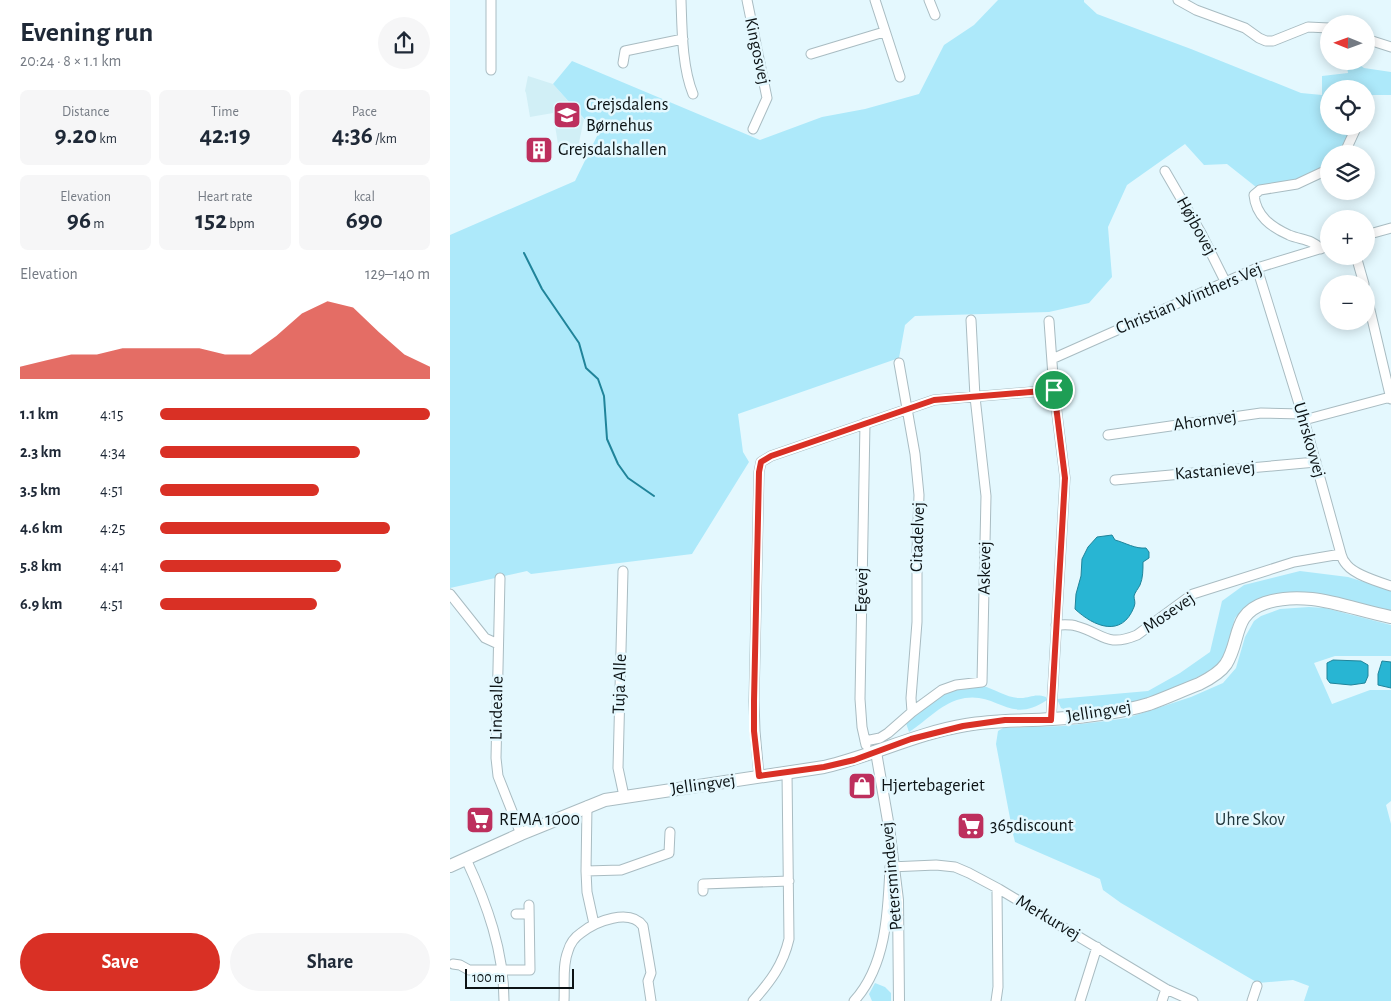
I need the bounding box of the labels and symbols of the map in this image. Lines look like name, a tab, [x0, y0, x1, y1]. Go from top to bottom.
north arrow	[1320, 15, 1375, 70]
street label: Kingosvej	[741, 16, 773, 86]
place label: Grejsdalens Børnehus	[586, 96, 668, 135]
school or university icon: Grejsdalens Børnehus	[552, 100, 582, 130]
building icon: Grejsdalshallen	[524, 135, 554, 165]
place label: Grejsdalshallen	[558, 141, 667, 159]
street label: Højbovej	[1173, 194, 1219, 258]
street label: Christian Winthers Vej	[1113, 260, 1265, 338]
pin	[1033, 369, 1075, 411]
street label: Uhrskovvej	[1290, 400, 1328, 480]
street label: Ahornvej	[1172, 408, 1238, 434]
street label: Kastanievej	[1174, 459, 1256, 483]
street label: Citadelvej	[908, 502, 928, 572]
street label: Askevej	[976, 541, 994, 595]
street label: Egevej	[853, 567, 871, 613]
street label: Mosevej	[1140, 589, 1198, 637]
street label: Tuja Alle	[610, 654, 630, 714]
street label: Lindealle	[487, 676, 507, 740]
street label: Jellingvej	[1065, 698, 1133, 726]
shop icon: Hjertebageriet	[847, 771, 877, 801]
street label: Jellingvej	[669, 772, 737, 798]
place label: Hjertebageriet	[881, 777, 985, 795]
supermarket icon: REMA 1000	[465, 805, 495, 835]
place label: REMA 1000	[499, 811, 580, 829]
supermarket icon: 365discount	[956, 811, 986, 841]
park label: Uhre Skov	[1215, 811, 1285, 829]
place label: 365discount	[990, 817, 1074, 835]
street label: Petersmindevej	[878, 821, 906, 931]
street label: Merkurvej	[1013, 892, 1083, 944]
scale bar	[465, 966, 574, 989]

